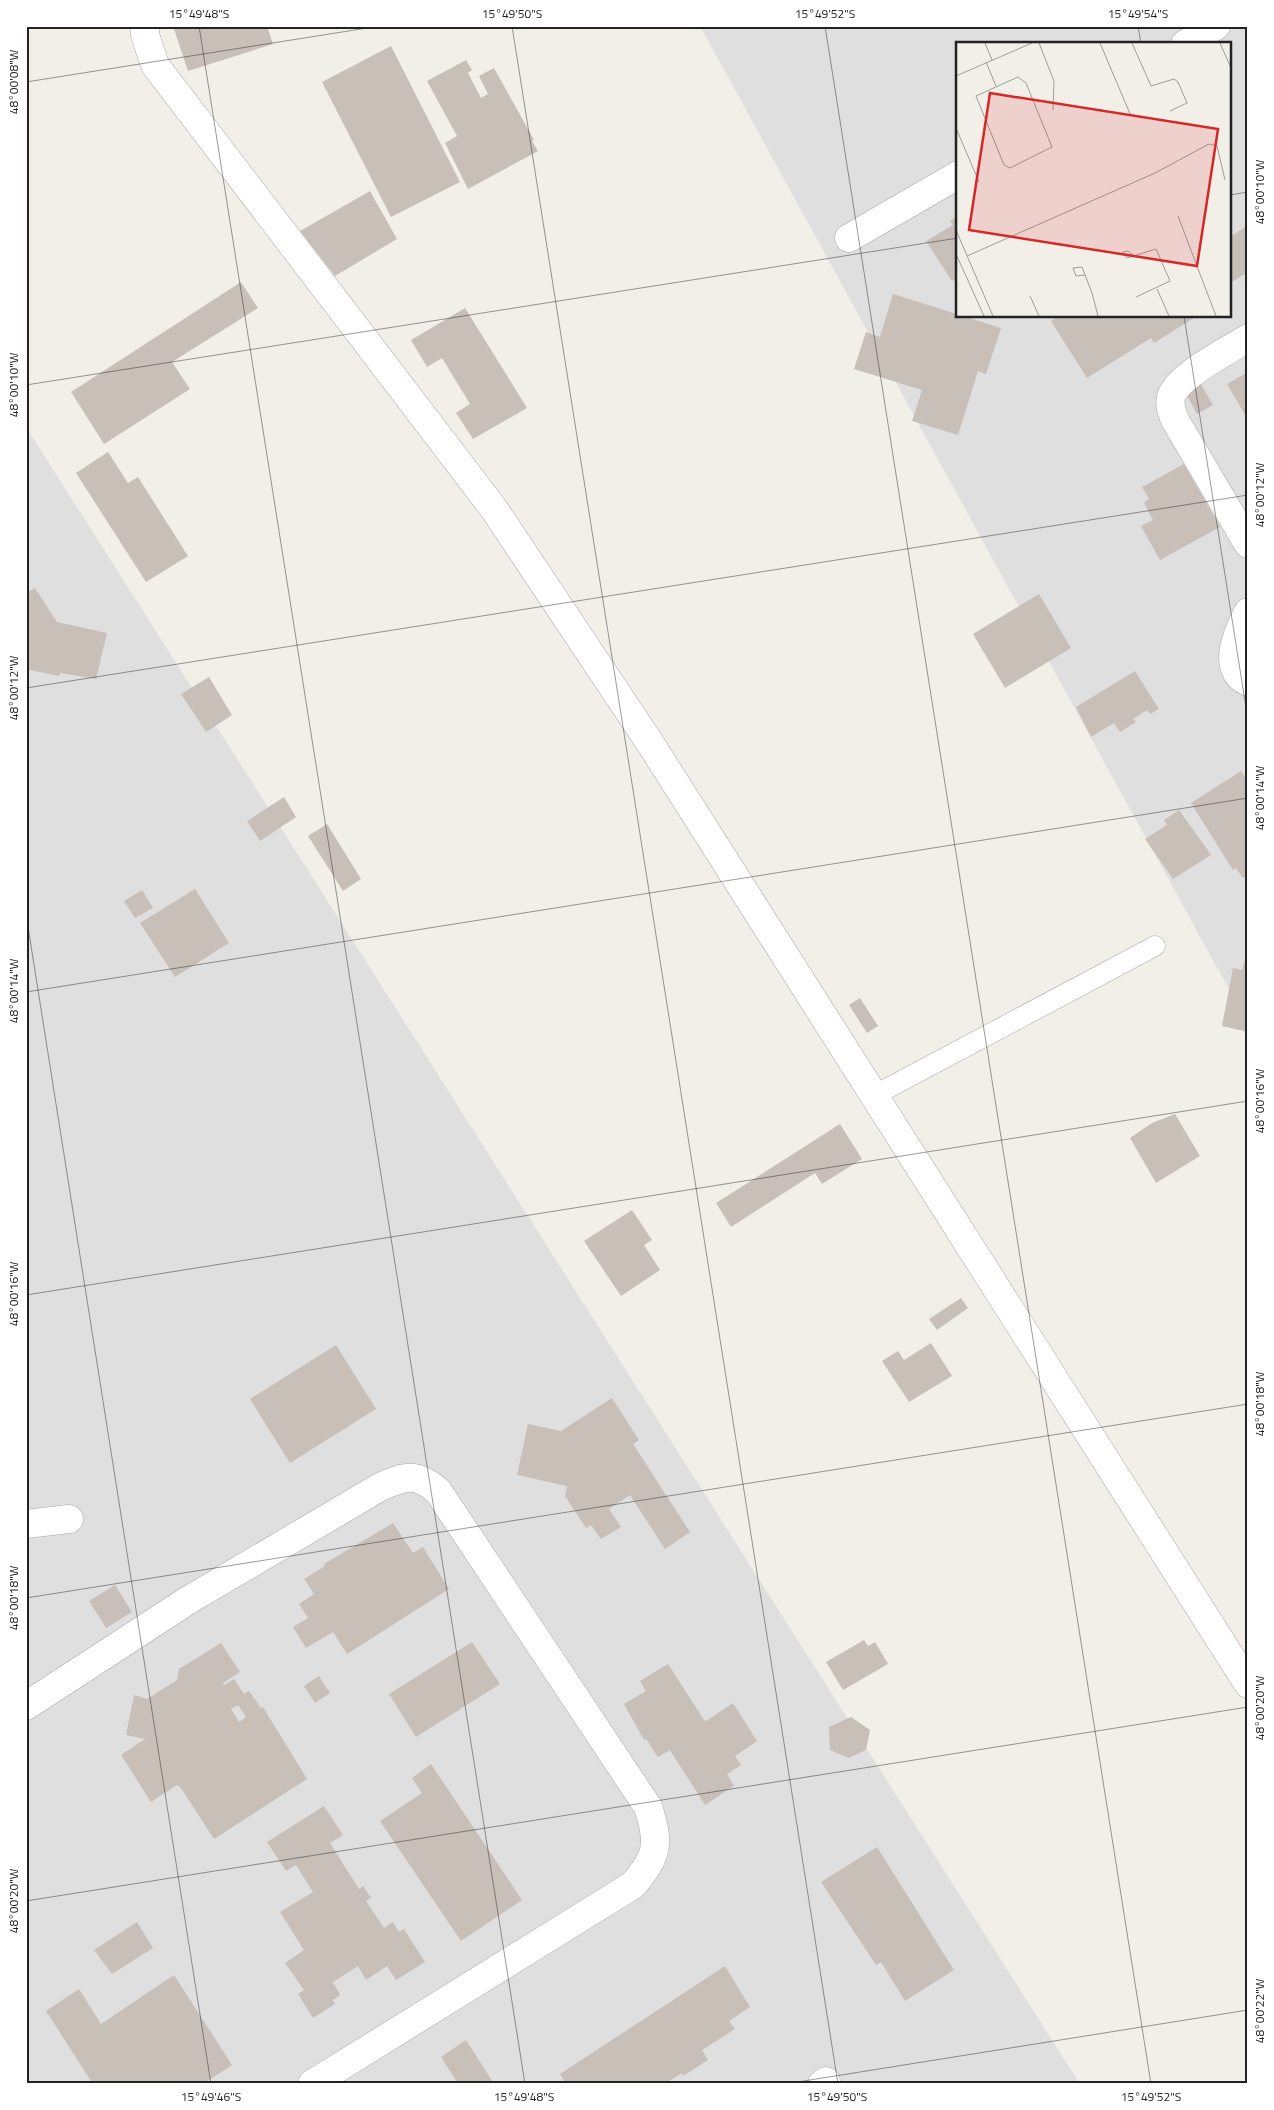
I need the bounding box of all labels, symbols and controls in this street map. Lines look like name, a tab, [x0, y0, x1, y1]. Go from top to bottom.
text: 15°49'48"S	[169, 4, 229, 23]
text: 15°49'50"S	[482, 4, 542, 23]
text: 15°49'52"S	[795, 4, 855, 23]
text: 15°49'54"S	[1108, 4, 1168, 23]
inset map	[956, 42, 1232, 318]
text: 48°00'08"W	[4, 49, 23, 114]
text: 48°00'10"W	[1250, 159, 1269, 224]
text: 48°00'10"W	[4, 352, 23, 417]
text: 48°00'12"W	[1250, 462, 1269, 527]
text: 48°00'12"W	[4, 655, 23, 720]
text: 48°00'14"W	[1250, 765, 1269, 830]
text: 48°00'14"W	[4, 958, 23, 1023]
text: 48°00'16"W	[1250, 1068, 1269, 1133]
text: 48°00'16"W	[4, 1261, 23, 1326]
text: 48°00'18"W	[1250, 1371, 1269, 1436]
text: 48°00'18"W	[4, 1565, 23, 1630]
text: 48°00'20"W	[1250, 1675, 1269, 1740]
text: 48°00'20"W	[4, 1868, 23, 1933]
text: 48°00'22"W	[1250, 1978, 1269, 2043]
text: 15°49'46"S	[181, 2087, 241, 2106]
text: 15°49'48"S	[494, 2087, 554, 2106]
text: 15°49'50"S	[807, 2087, 867, 2106]
text: 15°49'52"S	[1121, 2087, 1181, 2106]

